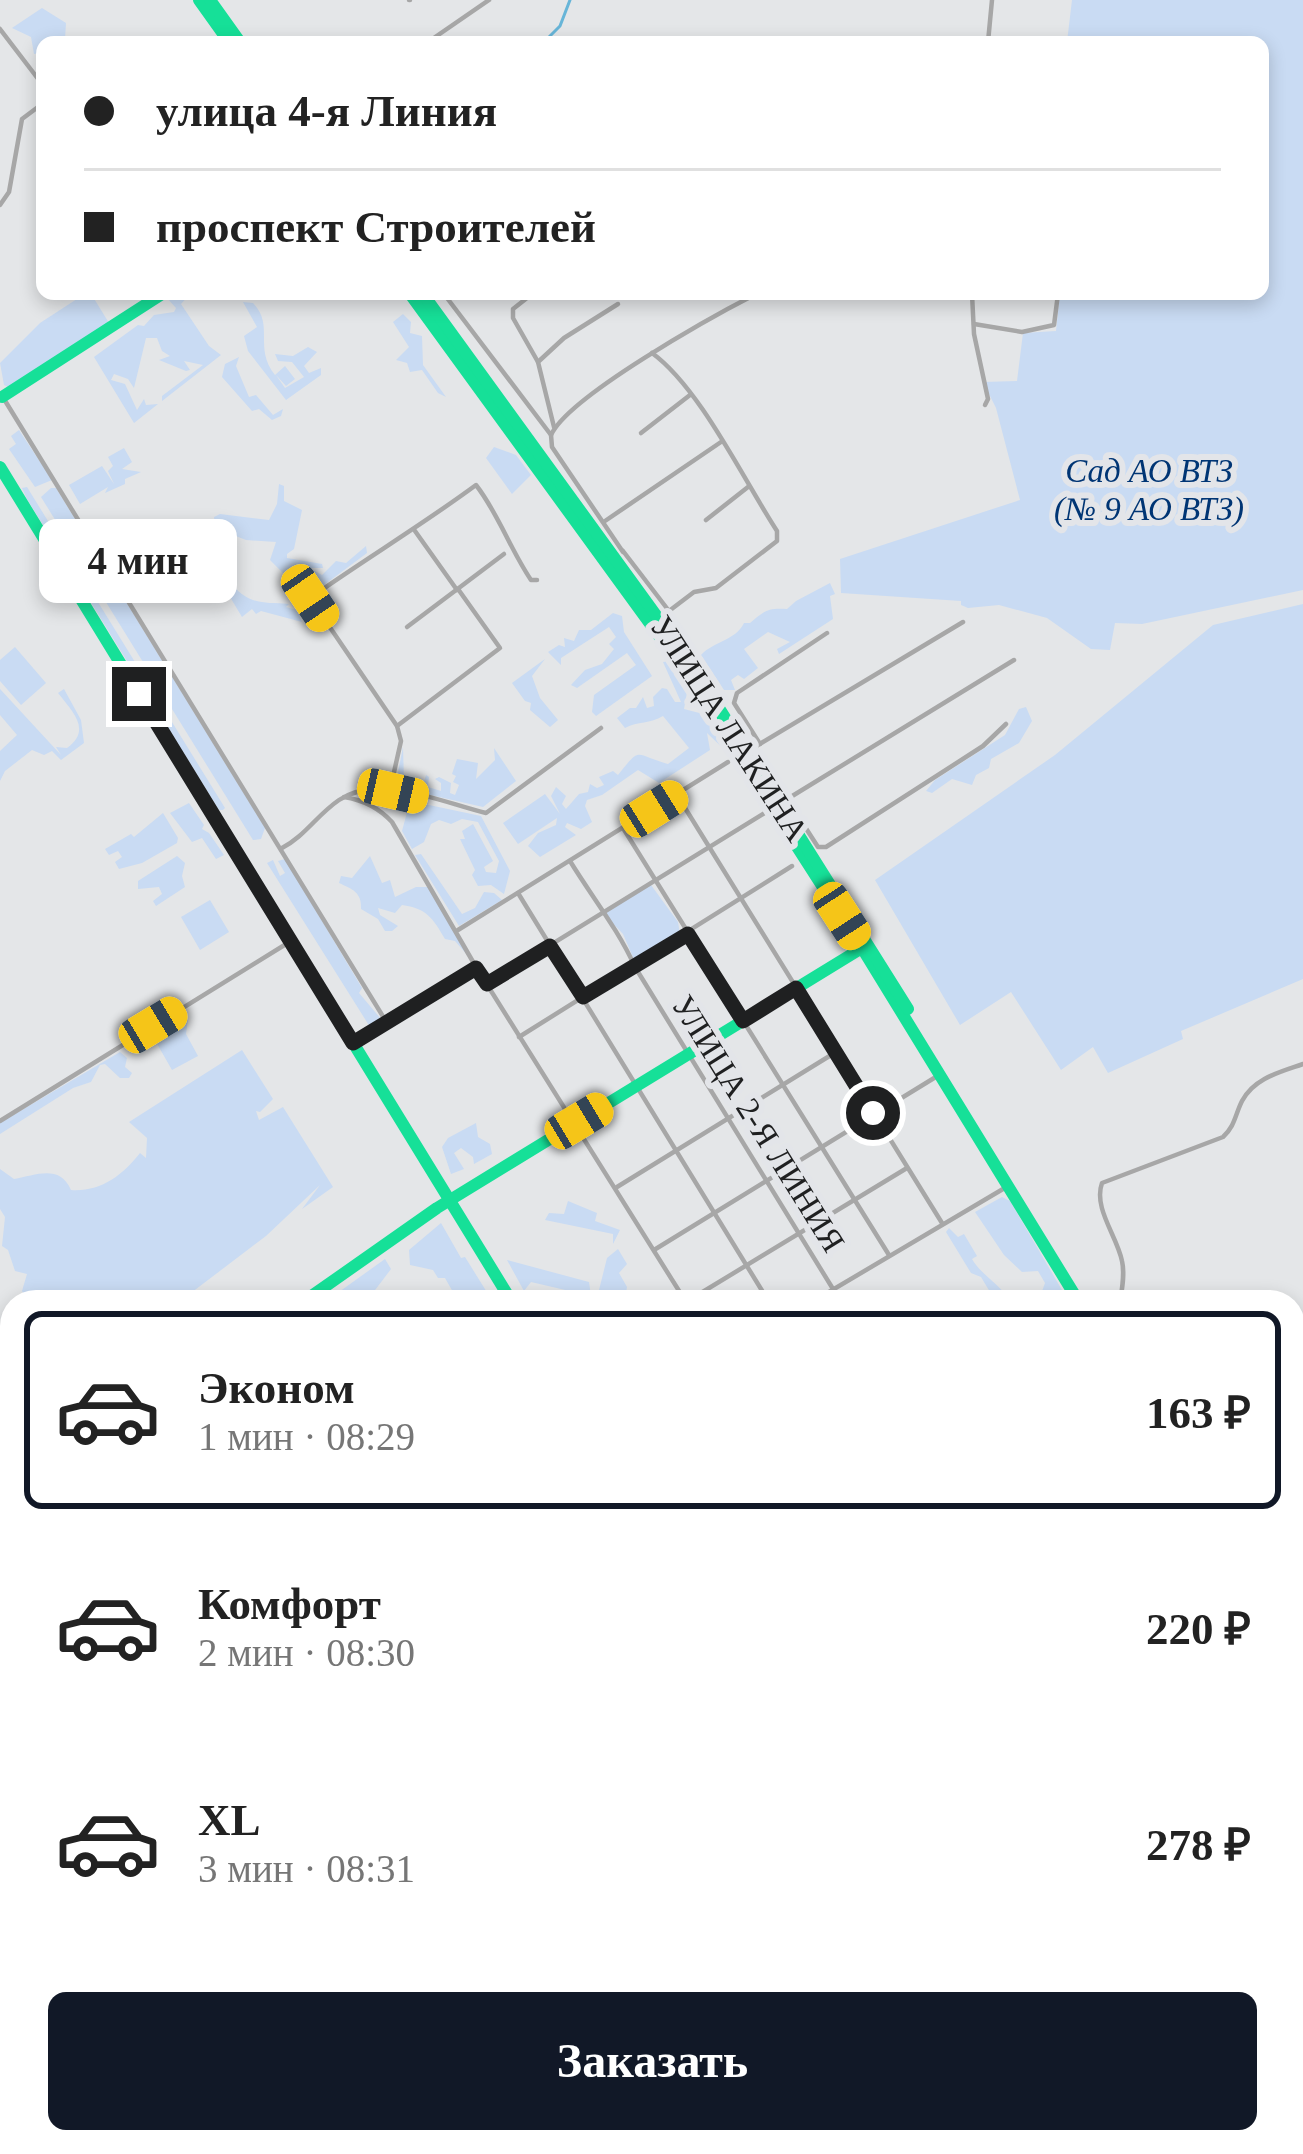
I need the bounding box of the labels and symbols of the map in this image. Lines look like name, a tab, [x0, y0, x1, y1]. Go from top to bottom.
park label: Сад АО ВТЗ (№ 9 АО ВТЗ)	[1054, 453, 1244, 528]
callout: 4 мин	[40, 520, 238, 604]
car	[275, 558, 345, 638]
street label: УЛИЦА ЛАКИНА	[643, 609, 816, 848]
route end	[112, 667, 166, 721]
car	[354, 765, 432, 817]
car	[614, 775, 694, 843]
car	[807, 876, 877, 956]
street label: УЛИЦА 2-Я ЛИНИЯ	[665, 989, 852, 1258]
car	[113, 991, 193, 1059]
route start	[846, 1086, 900, 1140]
car	[539, 1087, 619, 1155]

